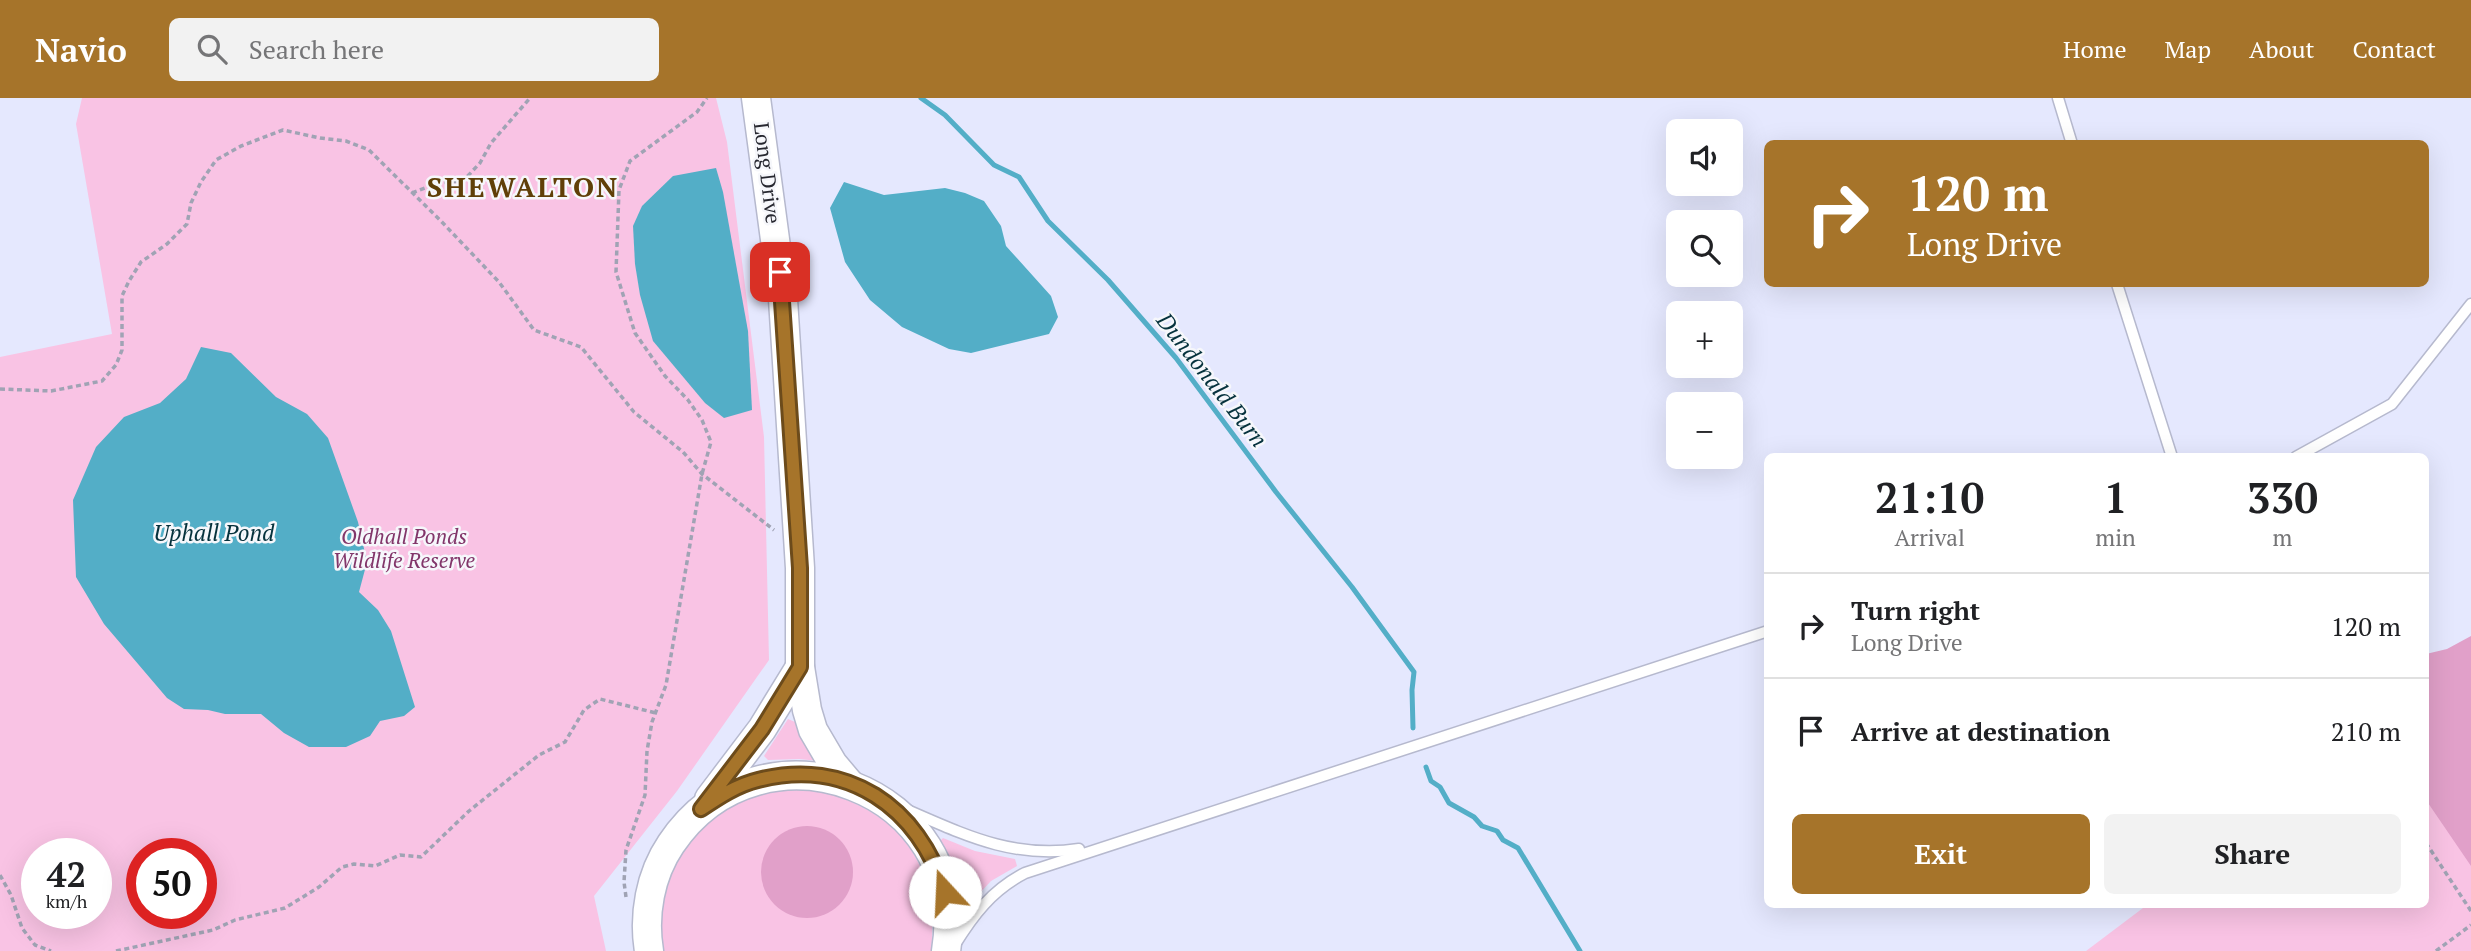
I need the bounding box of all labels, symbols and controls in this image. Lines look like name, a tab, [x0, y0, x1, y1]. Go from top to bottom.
search box	[169, 18, 659, 81]
text: Navio	[35, 28, 127, 71]
icon: search	[193, 30, 231, 68]
text: Search here	[249, 32, 384, 66]
text: Home	[2063, 33, 2127, 65]
text: Map	[2165, 33, 2211, 65]
text: About	[2249, 33, 2315, 65]
text: Contact	[2353, 33, 2436, 65]
map controls	[1666, 119, 1743, 469]
button: sound	[1666, 119, 1743, 196]
street label: Long Drive	[748, 121, 788, 225]
text: 120 m	[1907, 160, 2049, 225]
district label: SHEWALTON	[427, 168, 619, 205]
icon: right	[1792, 168, 1883, 259]
button: search	[1666, 210, 1743, 287]
text: Long Drive	[1907, 223, 2062, 265]
pin	[750, 242, 810, 302]
icon: arrive	[761, 253, 799, 291]
button: +	[1666, 301, 1743, 378]
water label: Dundonald Burn	[1149, 305, 1275, 453]
button: −	[1666, 392, 1743, 469]
text: 21:10	[1875, 469, 1984, 525]
text: 1	[2104, 469, 2127, 525]
text: 330	[2247, 469, 2318, 525]
water label: Uphall Pond	[154, 517, 275, 548]
park label: Oldhall Ponds Wildlife Reserve	[333, 522, 476, 574]
text: Arrival	[1894, 522, 1965, 553]
text: min	[2095, 522, 2136, 553]
text: m	[2272, 522, 2292, 553]
text: Turn right	[1851, 593, 1980, 627]
icon: right	[1792, 607, 1830, 645]
text: 120 m	[2331, 609, 2401, 643]
text: Long Drive	[1851, 627, 1963, 658]
icon: arrive	[1792, 712, 1830, 750]
text: Arrive at destination	[1851, 714, 2110, 748]
text: 210 m	[2331, 714, 2401, 748]
button: Exit	[1792, 814, 2090, 894]
button: Share	[2104, 814, 2401, 894]
speed limit sign: 50	[126, 838, 217, 929]
text: 42	[47, 851, 86, 897]
position arrow	[908, 855, 982, 929]
text: km/h	[46, 889, 87, 913]

